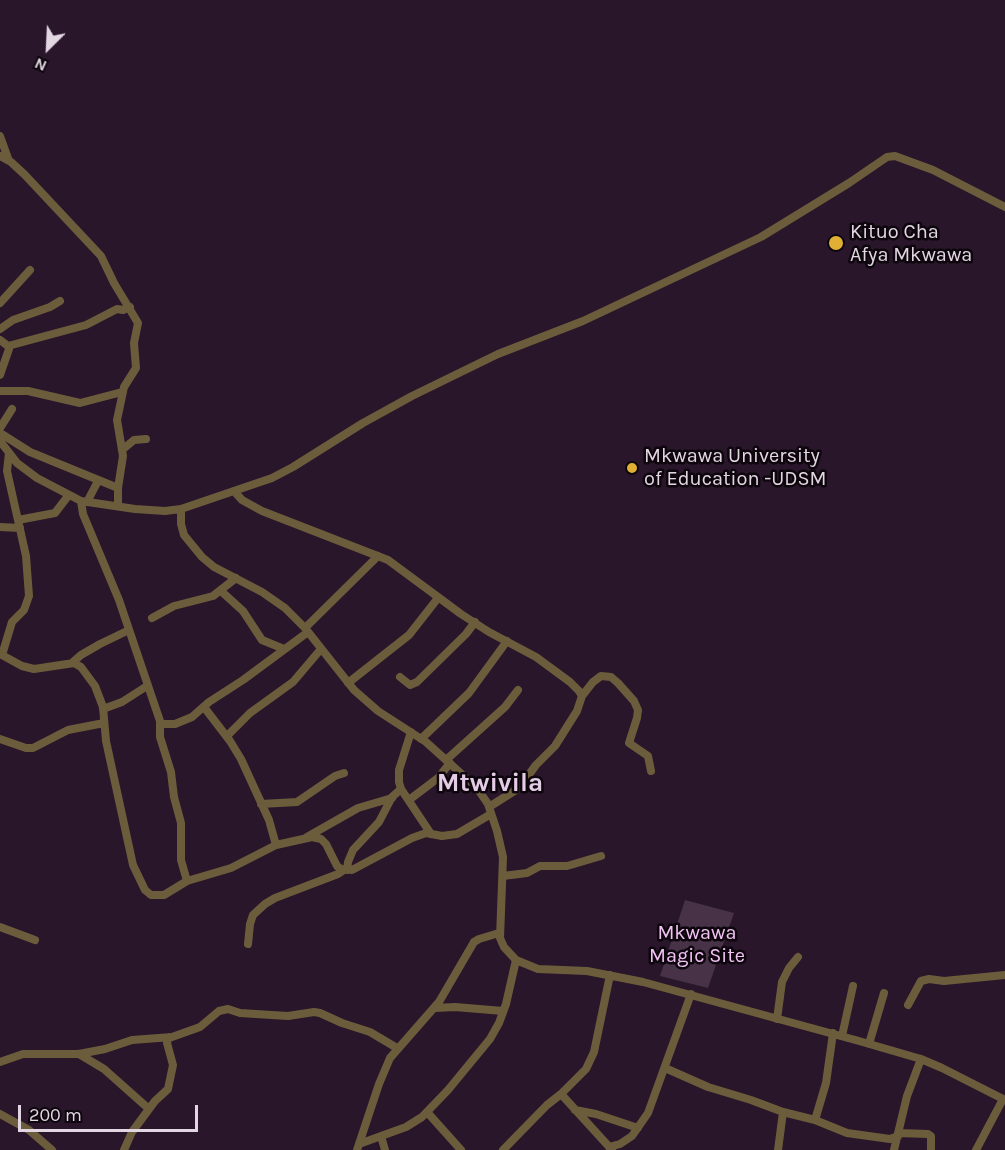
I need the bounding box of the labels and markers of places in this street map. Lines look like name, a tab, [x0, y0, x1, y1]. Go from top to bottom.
place label: Kituo Cha Afya Mkwawa	[850, 220, 972, 267]
marker: Kituo Cha Afya Mkwawa	[827, 234, 845, 252]
place label: Mkwawa University of Education -UDSM	[644, 444, 827, 491]
marker: Mkwawa University of Education -UDSM	[625, 461, 639, 475]

